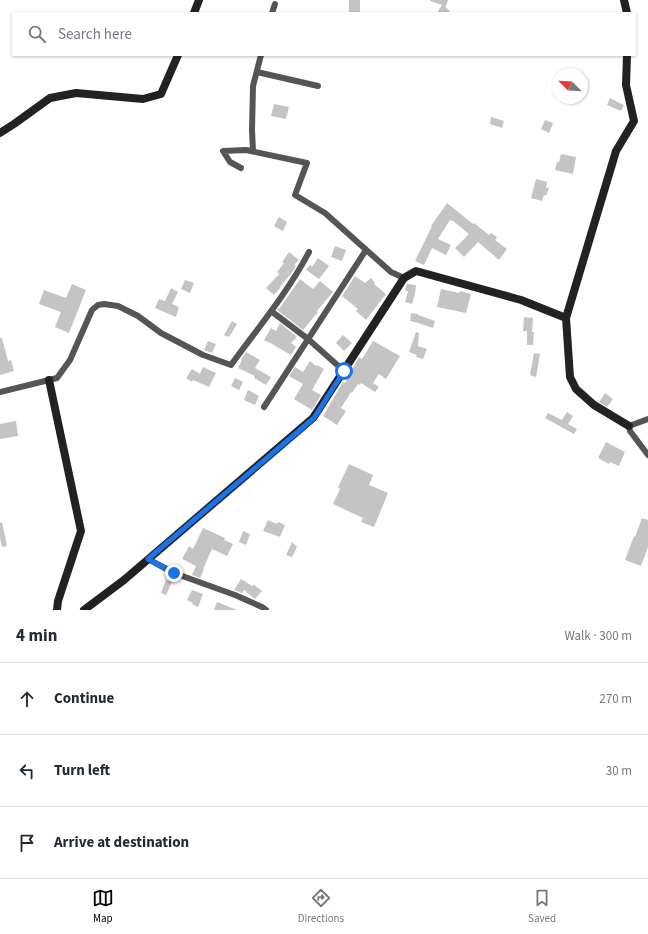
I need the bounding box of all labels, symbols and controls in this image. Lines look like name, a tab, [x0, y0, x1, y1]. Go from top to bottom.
search box	[12, 12, 636, 56]
icon: search	[26, 23, 48, 45]
text: Search here	[58, 24, 132, 45]
north arrow	[552, 68, 588, 104]
route start	[335, 362, 353, 380]
route end	[165, 564, 183, 582]
text: 4 min	[16, 624, 57, 648]
text: Walk · 300 m	[564, 627, 632, 645]
icon: ahead	[16, 688, 38, 710]
text: Continue	[54, 688, 114, 709]
text: 270 m	[599, 690, 632, 708]
icon: left	[16, 760, 38, 782]
text: Turn left	[54, 760, 110, 781]
text: 30 m	[606, 762, 632, 780]
icon: arrive	[16, 832, 38, 854]
text: Arrive at destination	[54, 832, 189, 853]
tab: Map	[92, 887, 114, 926]
tab: Directions	[298, 887, 344, 926]
tab: Saved	[528, 887, 556, 926]

